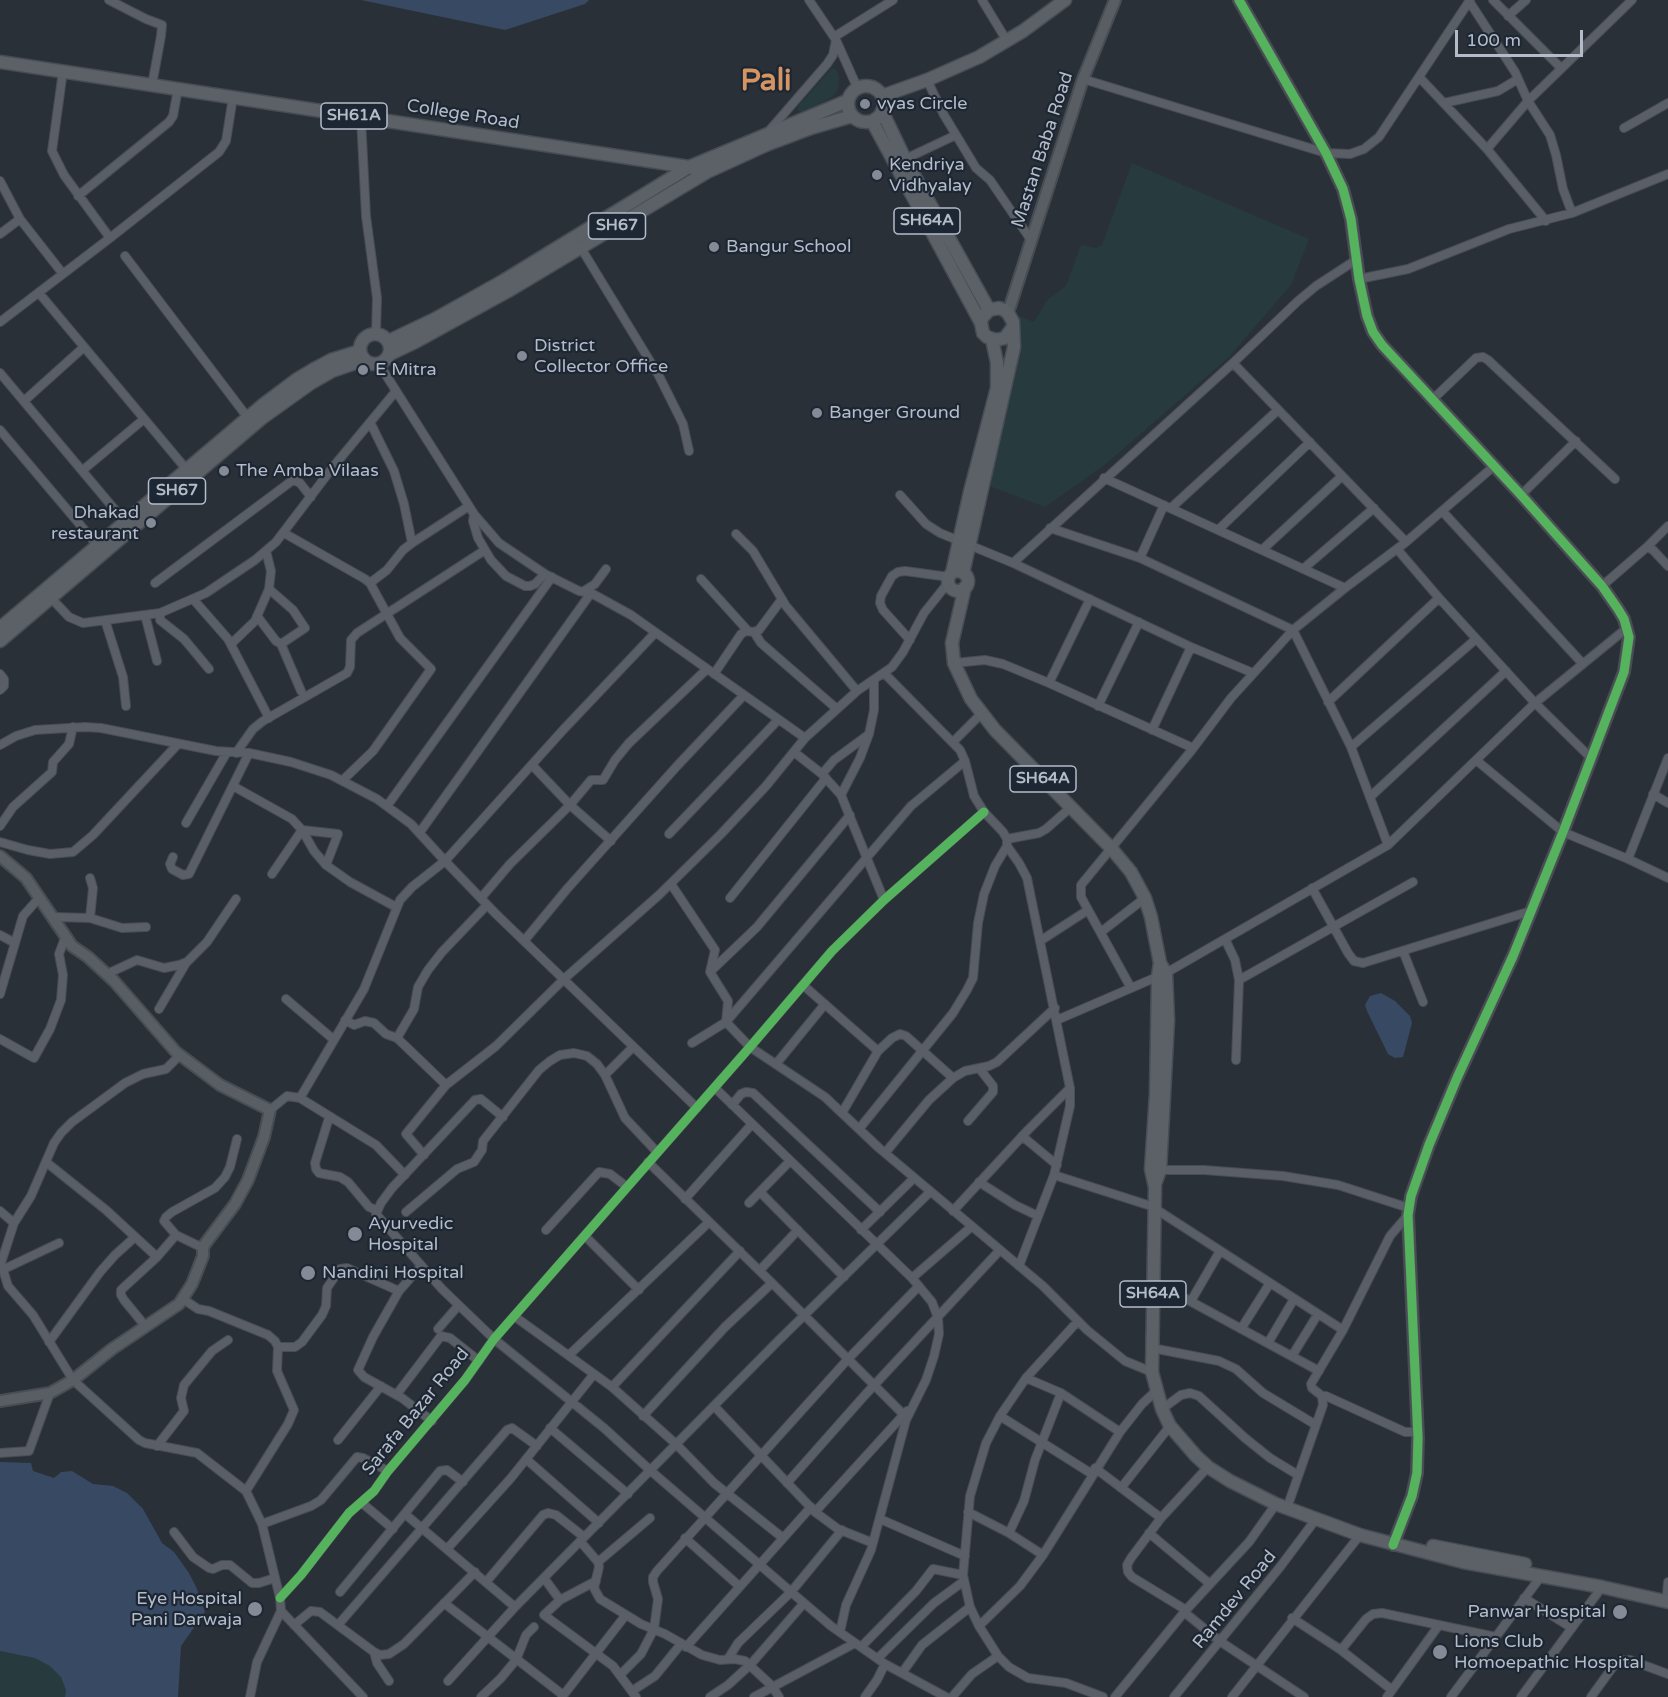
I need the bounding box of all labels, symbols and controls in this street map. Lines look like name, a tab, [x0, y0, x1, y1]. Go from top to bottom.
scale bar	[1458, 18, 1586, 56]
text: 100 m	[1466, 29, 1521, 51]
district label: Pali	[740, 64, 792, 100]
street label: Mastan Baba Road	[1008, 69, 1078, 231]
place label: vyas Circle	[877, 93, 967, 115]
street label: College Road	[405, 95, 521, 135]
marker: vyas Circle	[858, 97, 872, 111]
road number: SH61A	[321, 103, 387, 129]
place label: Kendriya Vidhyalay	[889, 154, 972, 196]
marker: Kendriya Vidhyalay	[870, 168, 884, 182]
road number: SH64A	[894, 208, 960, 234]
road number: SH67	[588, 213, 646, 239]
place label: Bangur School	[726, 236, 851, 258]
marker: Bangur School	[707, 240, 721, 254]
place label: District Collector Office	[534, 335, 668, 378]
marker: District Collector Office	[515, 349, 529, 363]
place label: E Mitra	[375, 359, 437, 381]
marker: E Mitra	[356, 363, 370, 377]
place label: Banger Ground	[829, 402, 960, 424]
marker: Banger Ground	[810, 406, 824, 420]
place label: The Amba Vilaas	[236, 460, 379, 482]
marker: The Amba Vilaas	[217, 464, 231, 478]
road number: SH67	[148, 478, 206, 504]
place label: Dhakad restaurant	[51, 502, 139, 544]
marker: Dhakad restaurant	[144, 516, 158, 530]
road number: SH64A	[1010, 766, 1076, 792]
place label: Ayurvedic Hospital	[368, 1213, 453, 1256]
marker: Ayurvedic Hospital	[346, 1225, 364, 1243]
place label: Nandini Hospital	[322, 1262, 464, 1284]
marker: Nandini Hospital	[299, 1264, 317, 1282]
road number: SH64A	[1120, 1281, 1186, 1307]
street label: Sarafa Bazar Road	[358, 1344, 474, 1480]
street label: Ramdev Road	[1189, 1546, 1281, 1654]
place label: Eye Hospital Pani Darwaja	[131, 1588, 242, 1630]
marker: Eye Hospital Pani Darwaja	[246, 1600, 264, 1618]
place label: Panwar Hospital	[1467, 1601, 1606, 1623]
marker: Panwar Hospital	[1611, 1603, 1629, 1621]
place label: Lions Club Homoepathic Hospital	[1454, 1631, 1644, 1674]
marker: Lions Club Homoepathic Hospital	[1431, 1643, 1449, 1661]

